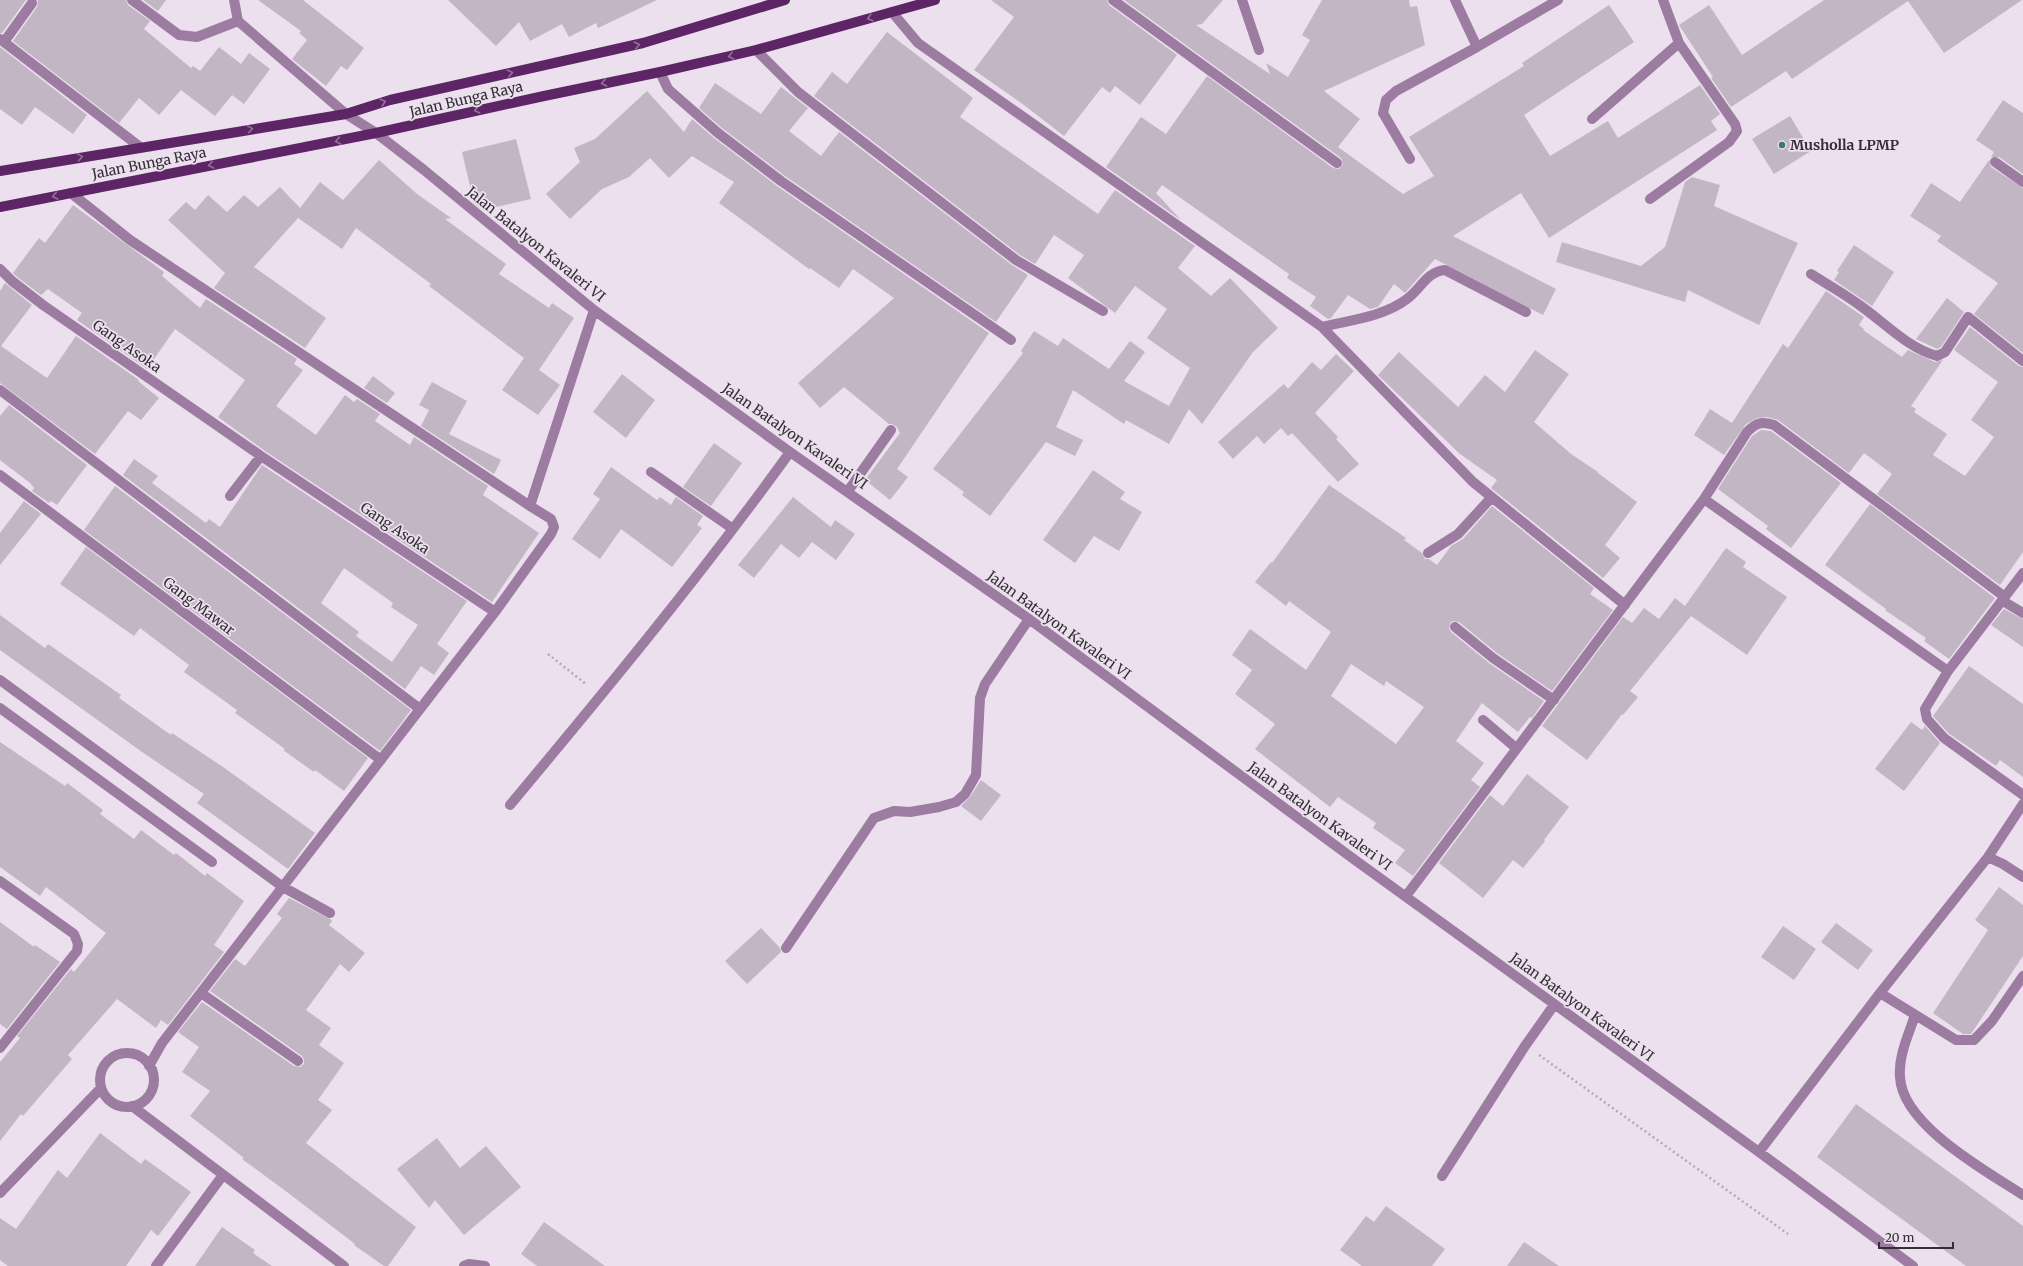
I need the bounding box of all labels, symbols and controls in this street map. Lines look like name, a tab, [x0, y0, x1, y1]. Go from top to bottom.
one-way arrow	[867, 13, 874, 22]
one-way arrow	[633, 41, 640, 49]
one-way arrow	[728, 51, 735, 59]
one-way arrow	[507, 70, 513, 78]
street label: Jalan Bunga Raya	[407, 77, 525, 121]
one-way arrow	[601, 79, 608, 87]
one-way arrow	[379, 98, 386, 107]
one-way arrow	[474, 106, 480, 114]
one-way arrow	[247, 126, 253, 134]
one-way arrow	[335, 136, 341, 144]
place label: Musholla LPMP	[1790, 136, 1899, 154]
marker: Musholla LPMP	[1777, 140, 1787, 150]
street label: Jalan Bunga Raya	[89, 143, 208, 183]
one-way arrow	[77, 153, 83, 162]
one-way arrow	[207, 161, 214, 169]
street label: Jalan Batalyon Kavaleri VI	[462, 182, 609, 306]
one-way arrow	[52, 191, 59, 199]
street label: Gang Asoka	[89, 316, 165, 377]
street label: Jalan Batalyon Kavaleri VI	[718, 378, 871, 493]
street label: Gang Asoka	[357, 498, 433, 558]
street label: Jalan Batalyon Kavaleri VI	[983, 566, 1134, 683]
street label: Gang Mawar	[159, 573, 239, 639]
street label: Jalan Batalyon Kavaleri VI	[1244, 757, 1395, 874]
street label: Jalan Batalyon Kavaleri VI	[1506, 948, 1657, 1065]
scale bar	[1879, 1224, 1953, 1250]
text: 20 m	[1885, 1230, 1914, 1245]

